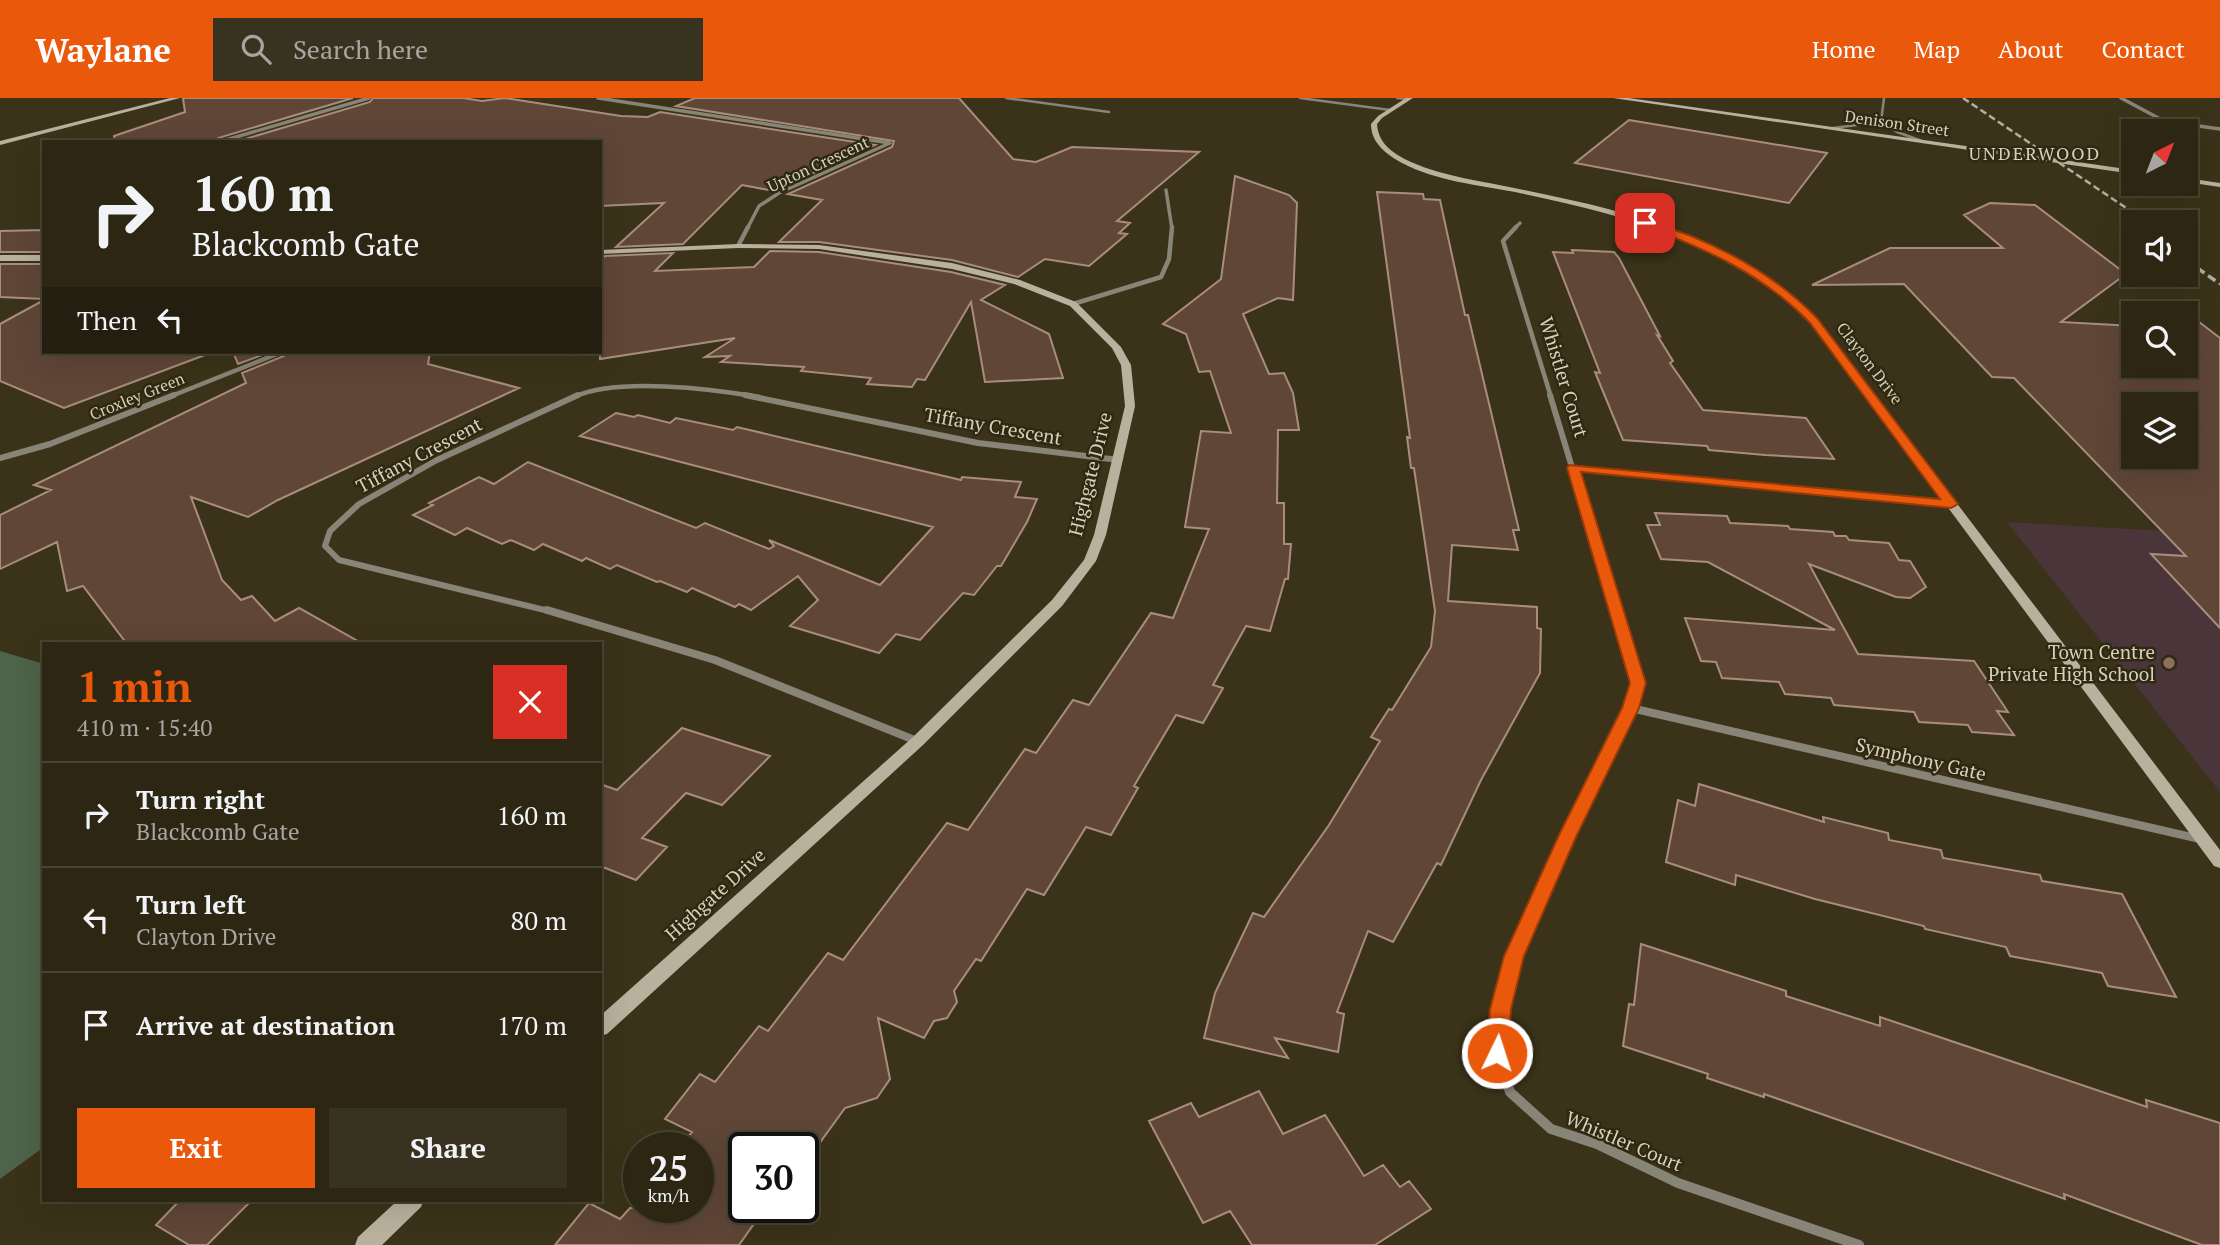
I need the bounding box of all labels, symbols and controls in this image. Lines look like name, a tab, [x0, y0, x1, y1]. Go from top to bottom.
search box	[213, 18, 703, 81]
text: Waylane	[35, 28, 171, 71]
icon: search	[237, 30, 275, 68]
text: Search here	[293, 32, 428, 66]
text: Home	[1812, 33, 1876, 65]
text: Map	[1914, 33, 1960, 65]
text: About	[1998, 33, 2064, 65]
text: Contact	[2102, 33, 2185, 65]
street label: Denison Street	[1843, 105, 1951, 141]
north arrow	[2121, 119, 2198, 196]
map controls	[2121, 119, 2198, 469]
street label: Upton Crescent	[764, 131, 873, 197]
district label: UNDERWOOD	[1969, 141, 2101, 165]
text: 160 m	[192, 160, 334, 225]
icon: right	[77, 168, 168, 259]
pin	[1615, 193, 1675, 253]
icon: arrive	[1626, 204, 1664, 242]
button: sound	[2121, 210, 2198, 287]
text: Blackcomb Gate	[192, 223, 420, 265]
icon: left	[151, 301, 189, 339]
button: search	[2121, 301, 2198, 378]
text: Then	[77, 303, 137, 337]
street label: Whistler Court	[1534, 314, 1595, 440]
street label: Clayton Drive	[1832, 317, 1908, 409]
street label: Croxley Green	[86, 367, 188, 425]
button: layers	[2121, 392, 2198, 469]
street label: Tiffany Crescent	[922, 401, 1064, 450]
street label: Highgate Drive	[1062, 409, 1117, 538]
street label: Tiffany Crescent	[351, 411, 486, 498]
place label: Town Centre Private High School	[1988, 639, 2155, 686]
marker: Town Centre Private High School	[2161, 655, 2177, 671]
text: 1 min	[77, 658, 192, 714]
button: close	[493, 665, 567, 739]
text: 410 m · 15:40	[77, 712, 212, 743]
street label: Symphony Gate	[1853, 731, 1989, 786]
text: Turn right	[136, 782, 265, 816]
icon: right	[77, 796, 115, 834]
text: 160 m	[497, 798, 567, 832]
text: Blackcomb Gate	[136, 816, 300, 847]
street label: Highgate Drive	[659, 842, 770, 945]
text: Turn left	[136, 887, 246, 921]
icon: left	[77, 901, 115, 939]
text: 80 m	[511, 903, 567, 937]
text: Clayton Drive	[136, 921, 276, 952]
icon: arrive	[77, 1006, 115, 1044]
text: Arrive at destination	[136, 1008, 395, 1042]
text: 170 m	[497, 1008, 567, 1042]
position arrow	[1460, 1016, 1534, 1090]
street label: Whistler Court	[1562, 1105, 1686, 1176]
button: Exit	[77, 1108, 315, 1188]
button: Share	[329, 1108, 567, 1188]
speed limit sign: 30	[728, 1132, 819, 1223]
text: 25	[649, 1145, 688, 1191]
text: km/h	[648, 1183, 689, 1207]

